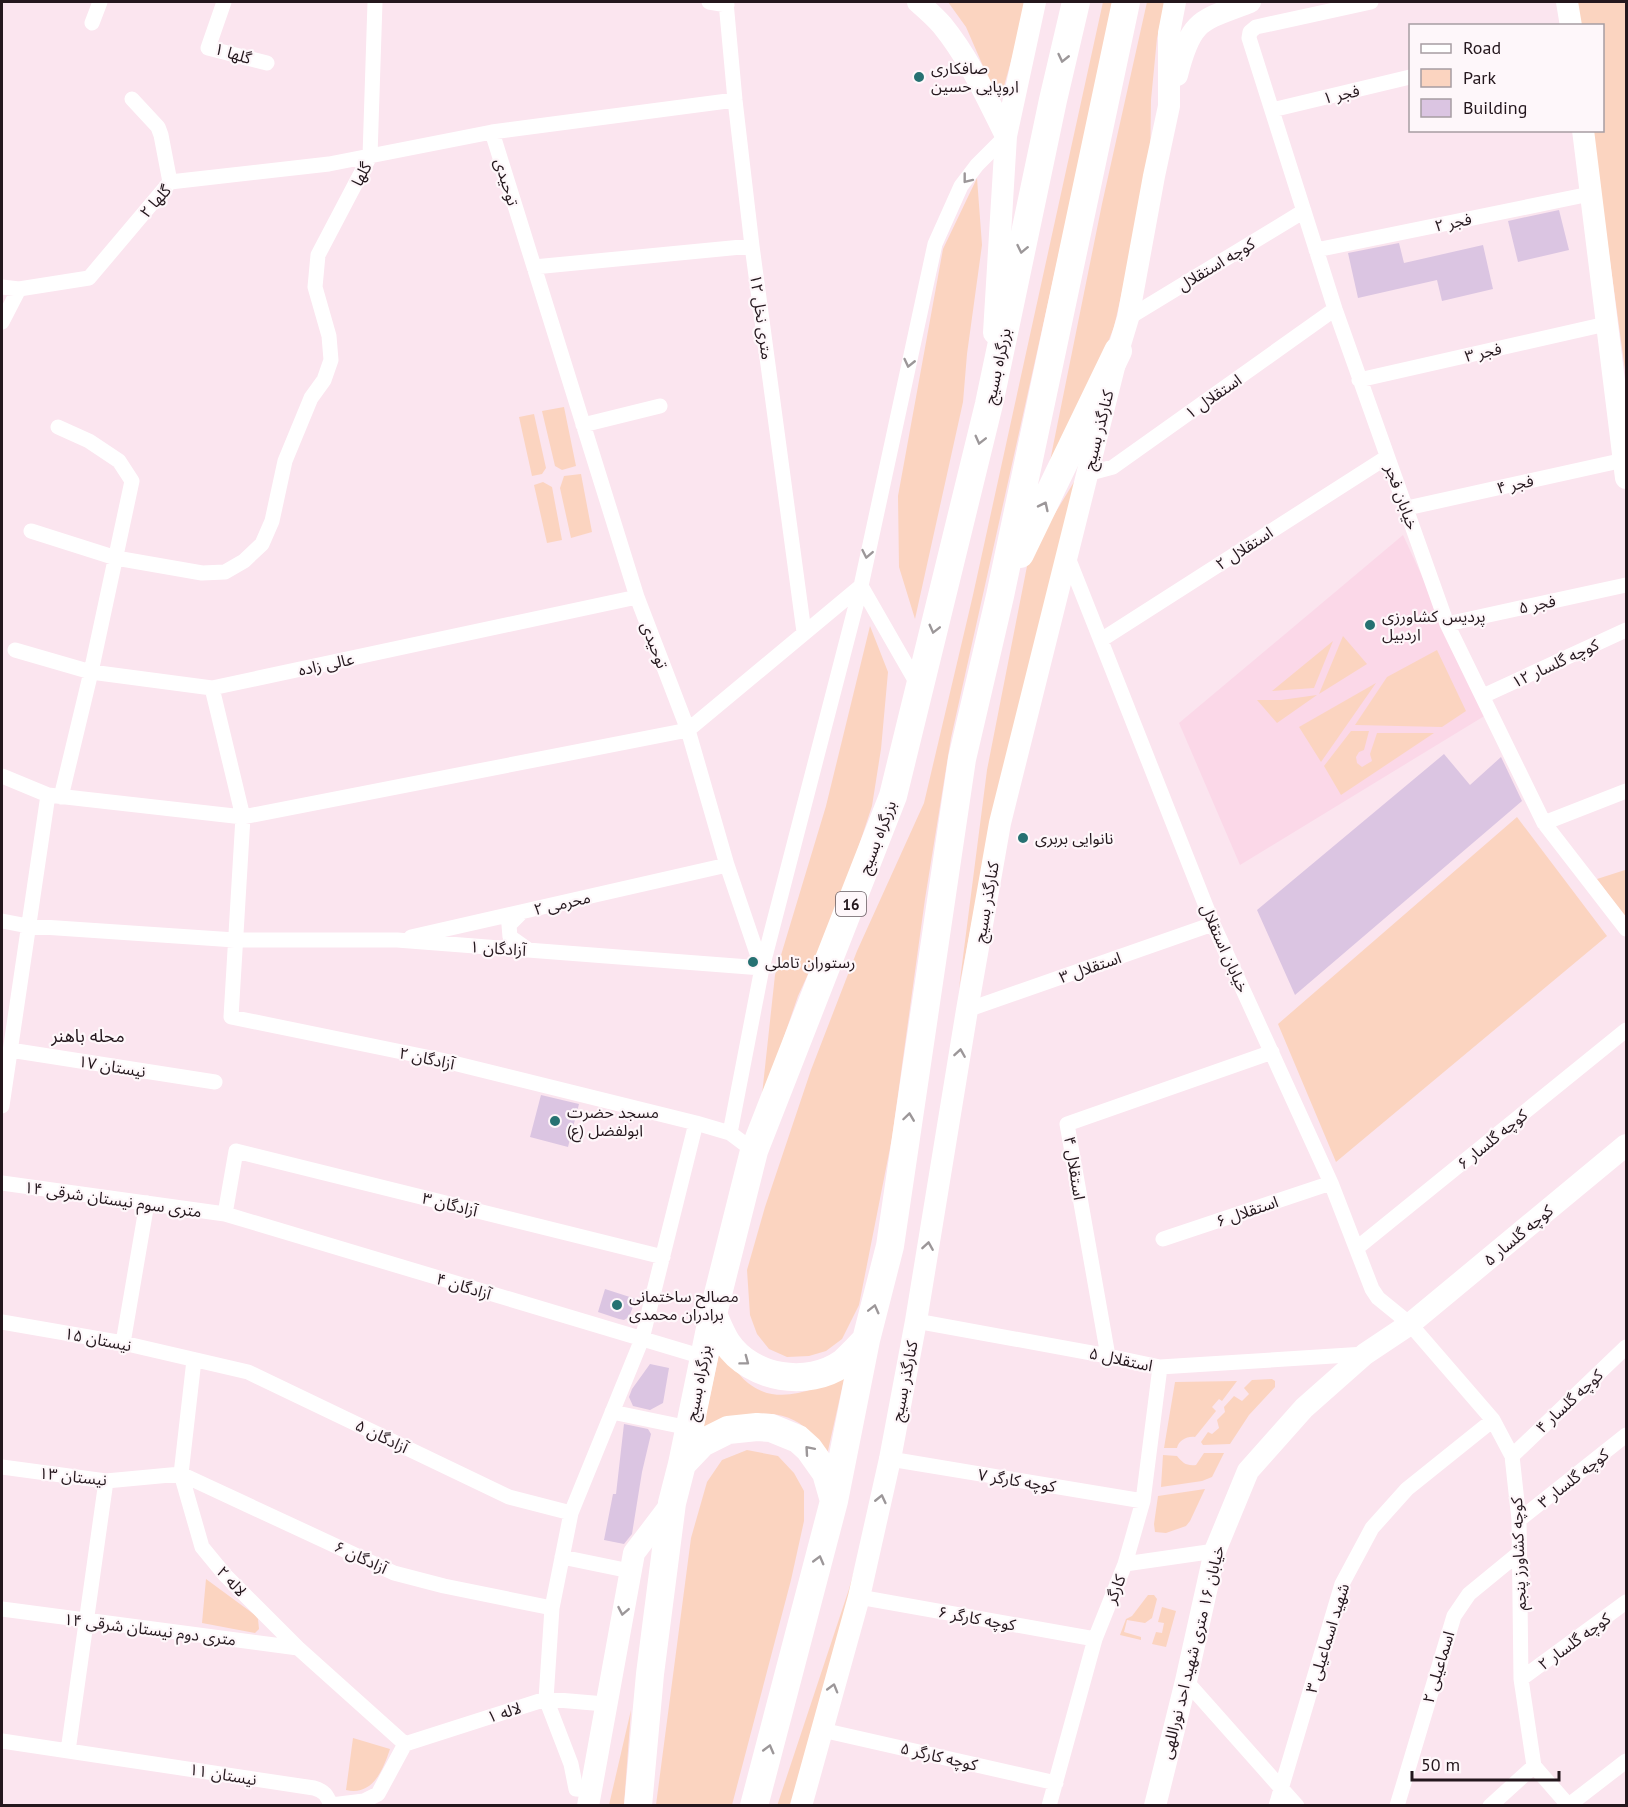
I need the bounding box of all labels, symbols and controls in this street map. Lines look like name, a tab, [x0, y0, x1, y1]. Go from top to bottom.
legend	[1409, 24, 1604, 132]
text: Road	[1463, 36, 1501, 59]
street label: گلها ۱	[212, 38, 254, 68]
one-way arrow	[1057, 53, 1070, 63]
place label: صافکاری اروپایی حسین	[931, 58, 1019, 97]
text: Park	[1463, 66, 1496, 89]
marker: صافکاری اروپایی حسین	[912, 70, 926, 84]
street label: فجر ۱	[1321, 80, 1361, 108]
text: Building	[1463, 96, 1527, 119]
street label: توحیدی	[490, 156, 524, 208]
street label: گلها	[346, 158, 376, 189]
one-way arrow	[963, 172, 974, 183]
street label: گلها ۲	[135, 180, 175, 222]
street label: فجر ۲	[1433, 208, 1473, 236]
street label: کوچه استقلال	[1174, 233, 1259, 296]
one-way arrow	[1016, 244, 1029, 254]
street label: ۱۲ متری نخل	[746, 273, 778, 361]
street label: بزرگراه بسیج	[979, 326, 1018, 406]
street label: فجر ۳	[1463, 338, 1503, 366]
one-way arrow	[903, 358, 916, 368]
street label: استقلال ۱	[1181, 369, 1246, 423]
street label: کنارگذر بسیج	[1078, 388, 1121, 473]
one-way arrow	[975, 434, 988, 444]
street label: خیابان فجر	[1381, 461, 1423, 532]
street label: فجر ۴	[1495, 470, 1535, 498]
one-way arrow	[1036, 501, 1048, 512]
street label: استقلال ۲	[1212, 522, 1277, 575]
one-way arrow	[861, 549, 874, 559]
street label: فجر ۵	[1517, 590, 1557, 618]
place label: پردیس کشاورزی اردبیل	[1382, 606, 1486, 644]
marker: پردیس کشاورزی اردبیل	[1363, 618, 1377, 632]
street label: توحیدی	[637, 619, 673, 671]
one-way arrow	[929, 624, 942, 634]
street label: کوچه گلسار ۱۲	[1508, 634, 1603, 693]
street label: عالی زاده	[296, 648, 356, 680]
street label: بزرگراه بسیج	[854, 797, 903, 878]
place label: نانوایی بربری	[1035, 828, 1113, 848]
marker: نانوایی بربری	[1016, 831, 1030, 845]
street label: کنارگذر بسیج	[969, 860, 1006, 944]
street label: محرمی ۲	[532, 887, 592, 919]
road number: 16	[836, 892, 866, 916]
street label: خیابان استقلال	[1196, 900, 1253, 996]
street label: آزادگان ۱	[469, 936, 528, 960]
street label: استقلال ۳	[1056, 947, 1124, 988]
place label: رستوران تاملی	[765, 952, 855, 972]
marker: رستوران تاملی	[746, 955, 760, 969]
district label: محله باهنر	[50, 1024, 125, 1047]
street label: آزادگان ۲	[397, 1042, 458, 1074]
one-way arrow	[953, 1049, 965, 1058]
street label: نیستان ۱۷	[77, 1051, 147, 1081]
place label: مسجد حضرت ابولفضل (ع)	[567, 1102, 659, 1143]
street label: کوچه گلسار ۶	[1453, 1104, 1532, 1174]
one-way arrow	[903, 1112, 915, 1122]
marker: مسجد حضرت ابولفضل (ع)	[548, 1114, 562, 1128]
street label: استقلال ۴	[1059, 1135, 1090, 1202]
street label: ۱۴ متری سوم نیستان شرقی	[23, 1177, 203, 1224]
street label: آزادگان ۳	[420, 1187, 481, 1221]
street label: استقلال ۶	[1213, 1191, 1281, 1232]
street label: کوچه گلسار ۵	[1479, 1200, 1558, 1271]
one-way arrow	[921, 1241, 934, 1251]
street label: آزادگان ۴	[434, 1268, 495, 1304]
place label: مصالح ساختمانی برادران محمدی	[629, 1286, 739, 1324]
marker: مصالح ساختمانی برادران محمدی	[610, 1298, 624, 1312]
one-way arrow	[867, 1304, 880, 1314]
street label: نیستان ۱۵	[63, 1323, 133, 1355]
street label: کنارگذر بسیج	[886, 1339, 925, 1423]
street label: بزرگراه بسیج	[681, 1343, 718, 1423]
street label: استقلال ۵	[1087, 1343, 1155, 1376]
one-way arrow	[738, 1354, 749, 1365]
street label: کوچه گلسار ۴	[1531, 1365, 1608, 1438]
street label: آزادگان ۵	[352, 1415, 413, 1458]
street label: کوچه گلسار ۳	[1534, 1444, 1613, 1513]
one-way arrow	[805, 1446, 816, 1457]
street label: نیستان ۱۳	[38, 1462, 108, 1490]
street label: کوچه کارگر ۷	[977, 1464, 1058, 1497]
one-way arrow	[874, 1495, 887, 1505]
street label: کوچه کشاورز پنجم	[1506, 1497, 1533, 1611]
street label: آزادگان ۶	[331, 1536, 392, 1579]
street label: خیابان ۱۶ متری شهید احد نوراللهی	[1156, 1543, 1228, 1761]
one-way arrow	[811, 1556, 824, 1566]
street label: لاله ۲	[213, 1561, 251, 1601]
street label: کارگر	[1100, 1571, 1130, 1607]
street label: شهید اسماعیلی ۳	[1301, 1581, 1353, 1695]
street label: کوچه کارگر ۶	[936, 1601, 1018, 1636]
one-way arrow	[617, 1605, 630, 1615]
street label: ۱۴ متری دوم نیستان شرقی	[62, 1608, 237, 1652]
street label: کوچه گلسار ۲	[1534, 1608, 1615, 1675]
street label: اسماعیلی ۲	[1418, 1629, 1458, 1705]
one-way arrow	[826, 1684, 839, 1694]
street label: لاله ۱	[484, 1697, 524, 1727]
street label: کوچه کارگر ۵	[898, 1737, 980, 1776]
one-way arrow	[761, 1744, 774, 1754]
scale bar	[1412, 1744, 1559, 1782]
text: 50 m	[1421, 1753, 1460, 1776]
street label: نیستان ۱۱	[188, 1759, 258, 1789]

